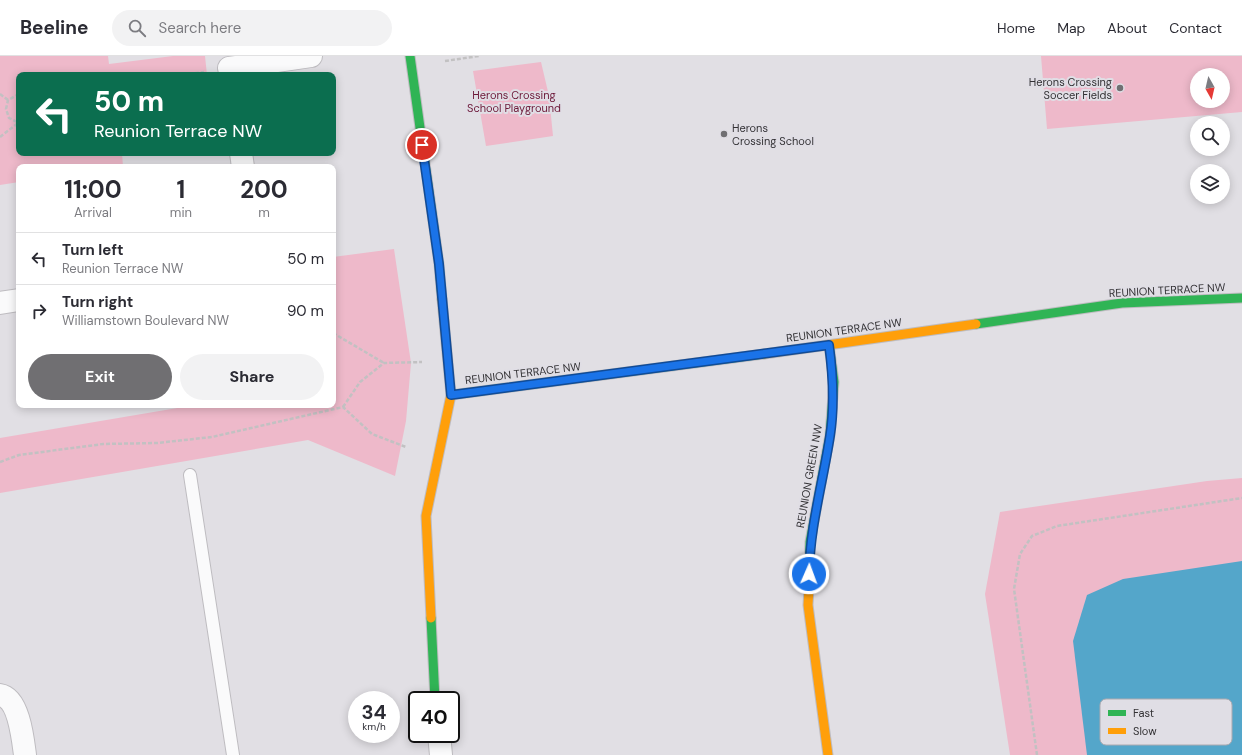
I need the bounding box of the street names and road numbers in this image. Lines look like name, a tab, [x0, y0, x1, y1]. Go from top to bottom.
street label: REUNION TERRACE NW	[1108, 280, 1226, 300]
street label: REUNION TERRACE NW	[785, 315, 903, 345]
street label: REUNION TERRACE NW	[464, 359, 582, 387]
street label: REUNION GREEN NW	[793, 423, 825, 529]

